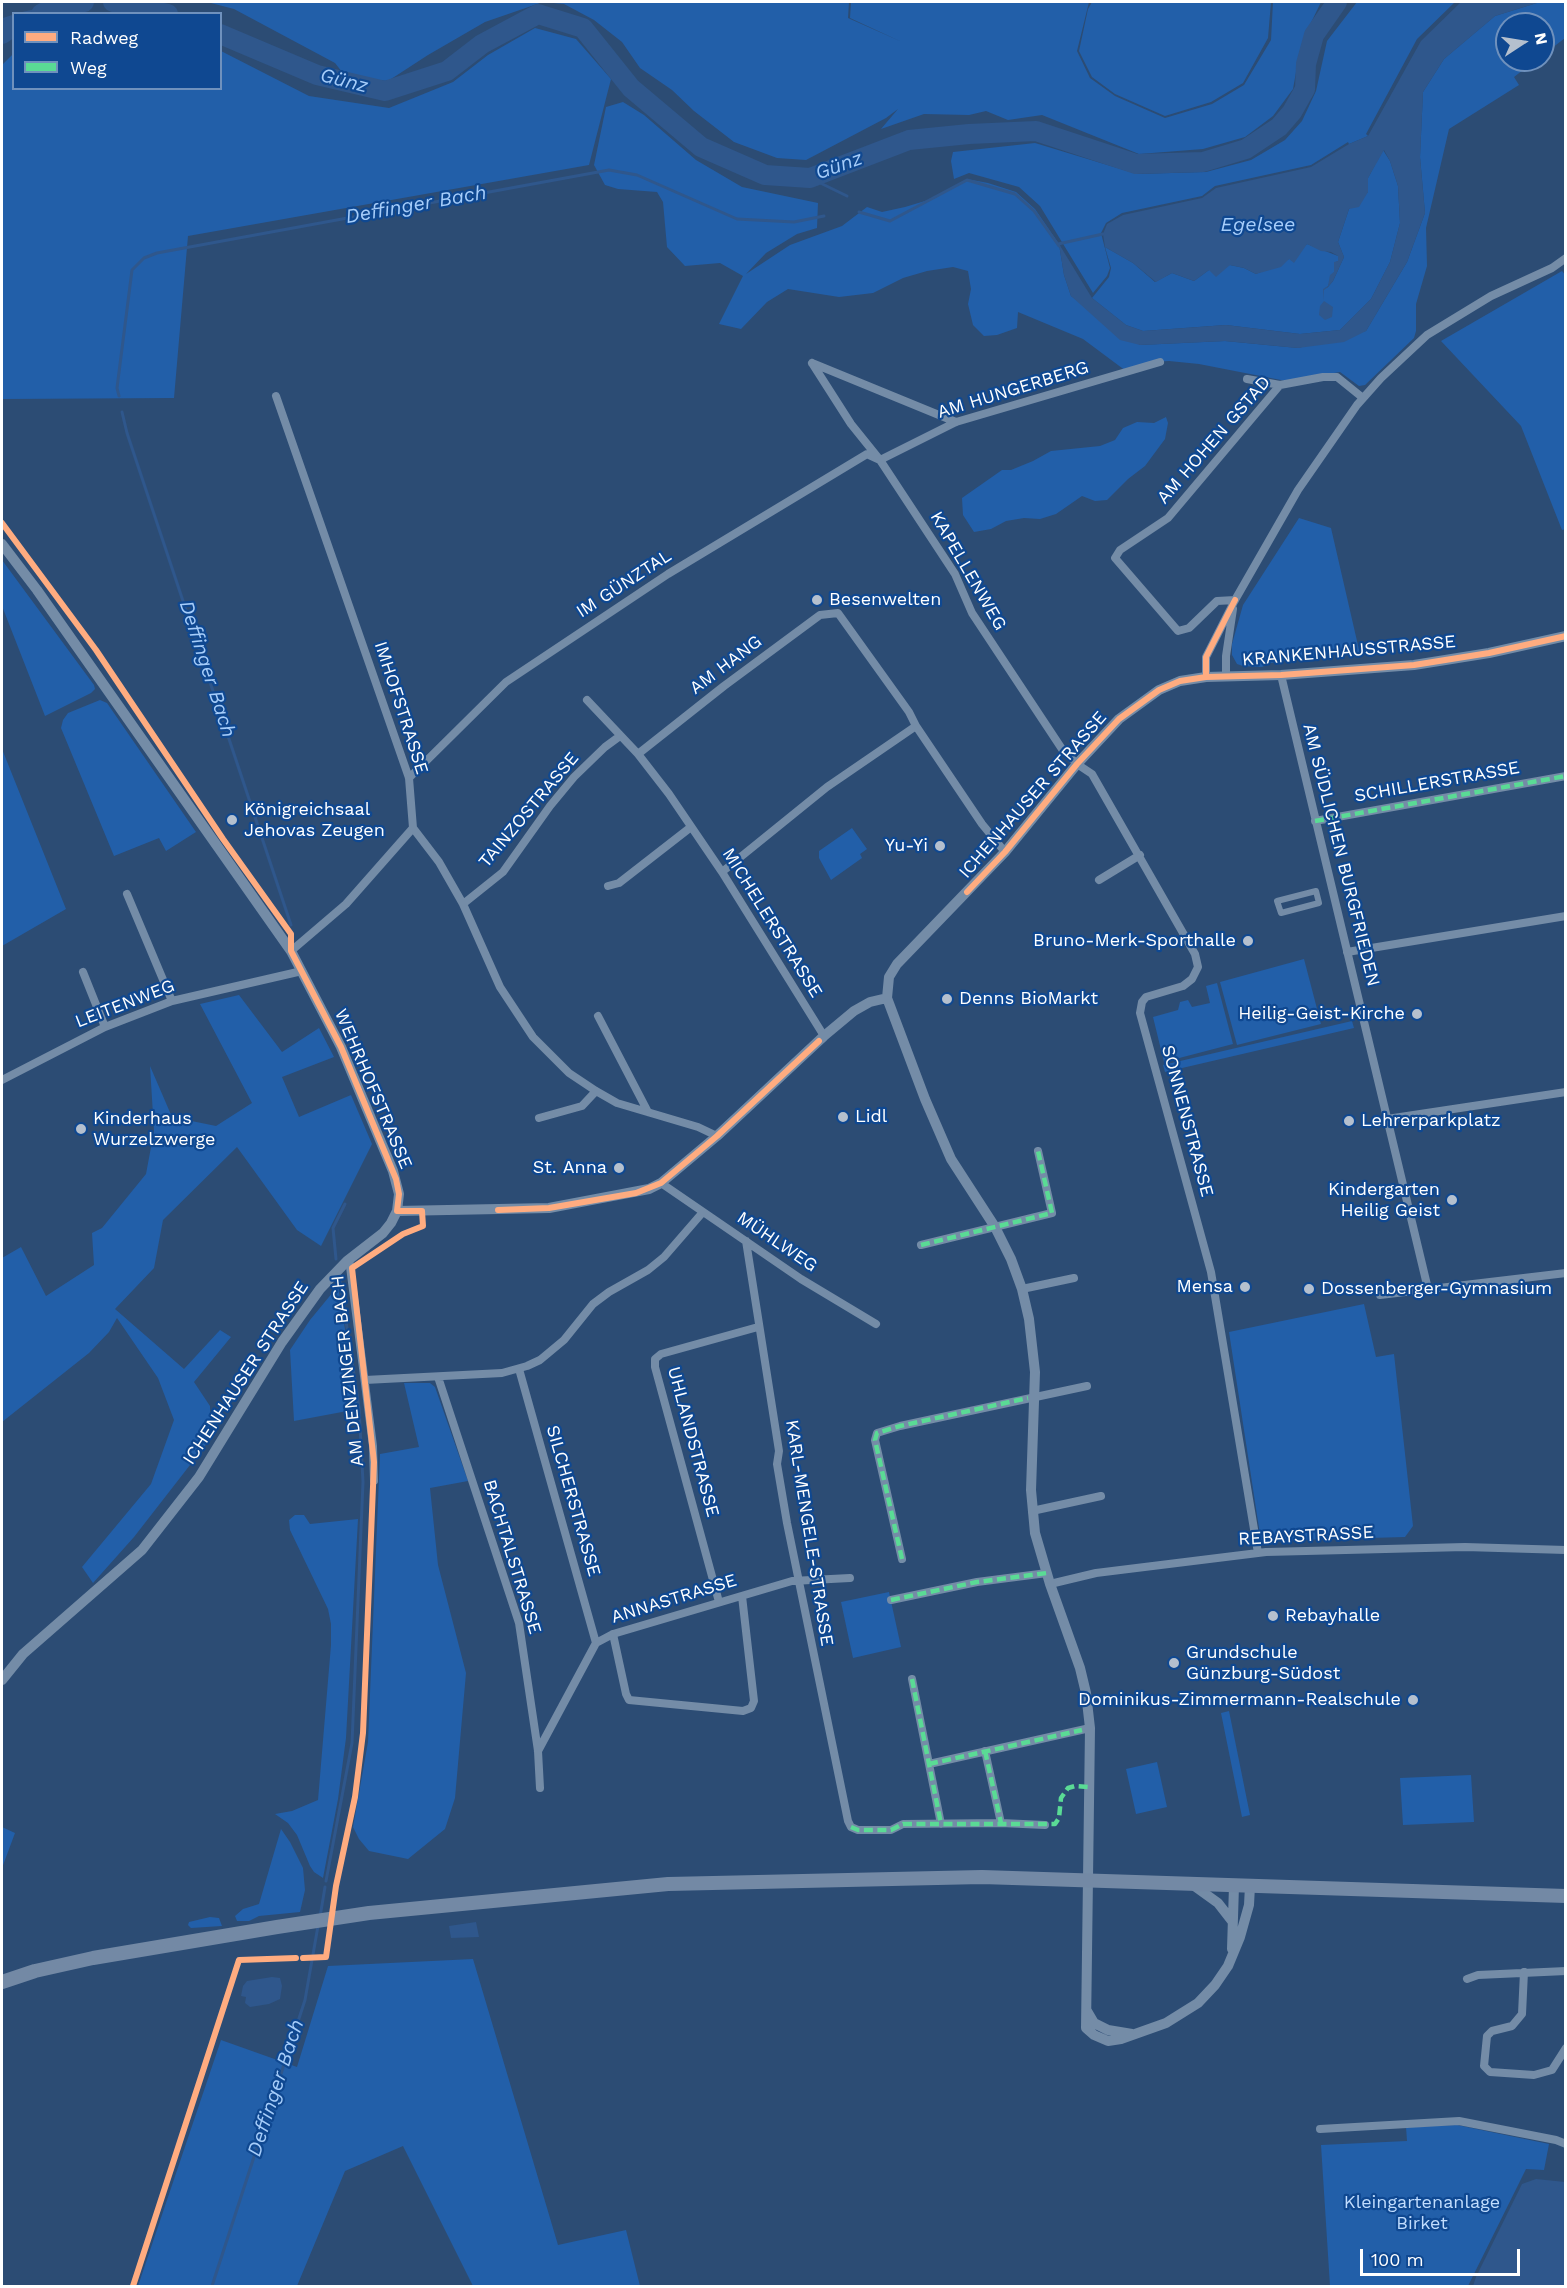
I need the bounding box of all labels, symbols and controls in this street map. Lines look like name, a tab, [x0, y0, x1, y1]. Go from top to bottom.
legend	[12, 12, 222, 90]
north arrow	[1495, 12, 1555, 72]
text: Radweg	[70, 27, 138, 48]
text: N	[1531, 31, 1552, 46]
text: Weg	[70, 57, 107, 78]
water label: Günz	[318, 64, 370, 98]
water label: Günz	[812, 146, 866, 186]
water label: Deffinger Bach	[344, 181, 488, 229]
water label: Egelsee	[1220, 213, 1296, 237]
street label: AM HUNGERBERG	[935, 357, 1091, 423]
street label: AM HOHEN GSTAD	[1153, 372, 1275, 508]
street label: KAPELLENWEG	[925, 508, 1011, 634]
street label: IM GÜNZTAL	[572, 545, 676, 623]
place label: Besenwelten	[829, 589, 941, 611]
marker: Besenwelten	[810, 593, 824, 607]
water label: Deffinger Bach	[174, 597, 240, 741]
street label: AM HANG	[686, 631, 766, 699]
street label: KRANKENHAUSSTRASSE	[1241, 631, 1457, 671]
street label: IMHOFSTRASSE	[369, 639, 433, 777]
street label: ICHENHAUSER STRASSE	[955, 707, 1111, 883]
street label: AM SÜDLICHEN BURGFRIEDEN	[1298, 721, 1384, 989]
street label: TAINZOSTRASSE	[474, 748, 584, 872]
street label: SCHILLERSTRASSE	[1353, 757, 1521, 807]
place label: Königreichsaal Jehovas Zeugen	[244, 799, 385, 842]
marker: Königreichsaal Jehovas Zeugen	[225, 813, 239, 827]
place label: Yu-Yi	[885, 835, 928, 857]
marker: Yu-Yi	[933, 839, 947, 853]
street label: MICHELERSTRASSE	[717, 844, 827, 1002]
place label: Bruno-Merk-Sporthalle	[1033, 930, 1236, 952]
marker: Bruno-Merk-Sporthalle	[1241, 934, 1255, 948]
street label: LEITENWEG	[72, 975, 178, 1033]
place label: Denns BioMarkt	[959, 988, 1098, 1010]
marker: Denns BioMarkt	[940, 992, 954, 1006]
place label: Heilig-Geist-Kirche	[1238, 1003, 1405, 1025]
street label: WEHRHOFSTRASSE	[330, 1006, 416, 1172]
marker: Heilig-Geist-Kirche	[1410, 1007, 1424, 1021]
street label: SONNENSTRASSE	[1156, 1043, 1218, 1199]
place label: Lidl	[855, 1106, 887, 1128]
place label: Kinderhaus Wurzelzwerge	[93, 1108, 215, 1150]
marker: Lidl	[836, 1110, 850, 1124]
place label: Lehrerparkplatz	[1361, 1110, 1501, 1132]
marker: Lehrerparkplatz	[1342, 1114, 1356, 1128]
marker: Kinderhaus Wurzelzwerge	[74, 1122, 88, 1136]
place label: St. Anna	[533, 1157, 607, 1179]
marker: St. Anna	[612, 1161, 626, 1175]
place label: Kindergarten Heilig Geist	[1328, 1179, 1440, 1222]
marker: Kindergarten Heilig Geist	[1445, 1193, 1459, 1207]
street label: MÜHLWEG	[733, 1207, 821, 1277]
street label: AM DENZINGER BACH	[327, 1274, 369, 1468]
place label: Mensa	[1177, 1276, 1233, 1298]
street label: ICHENHAUSER STRASSE	[179, 1277, 313, 1469]
place label: Dossenberger-Gymnasium	[1321, 1278, 1552, 1300]
marker: Mensa	[1238, 1280, 1252, 1294]
marker: Dossenberger-Gymnasium	[1302, 1282, 1316, 1296]
street label: UHLANDSTRASSE	[663, 1364, 723, 1520]
street label: KARL-MENGELE-STRASSE	[780, 1418, 838, 1648]
street label: SILCHERSTRASSE	[541, 1423, 605, 1579]
street label: BACHTALSTRASSE	[478, 1477, 546, 1637]
street label: REBAYSTRASSE	[1238, 1522, 1374, 1550]
street label: ANNASTRASSE	[609, 1570, 739, 1628]
place label: Rebayhalle	[1285, 1605, 1380, 1627]
marker: Rebayhalle	[1266, 1609, 1280, 1623]
place label: Grundschule Günzburg-Südost	[1186, 1642, 1340, 1684]
marker: Grundschule Günzburg-Südost	[1167, 1656, 1181, 1670]
place label: Dominikus-Zimmermann-Realschule	[1078, 1689, 1401, 1711]
marker: Dominikus-Zimmermann-Realschule	[1406, 1693, 1420, 1707]
water label: Deffinger Bach	[243, 2016, 309, 2160]
park label: Kleingartenanlage Birket	[1344, 2192, 1500, 2234]
scale bar	[1363, 2237, 1524, 2275]
text: 100 m	[1371, 2249, 1424, 2270]

